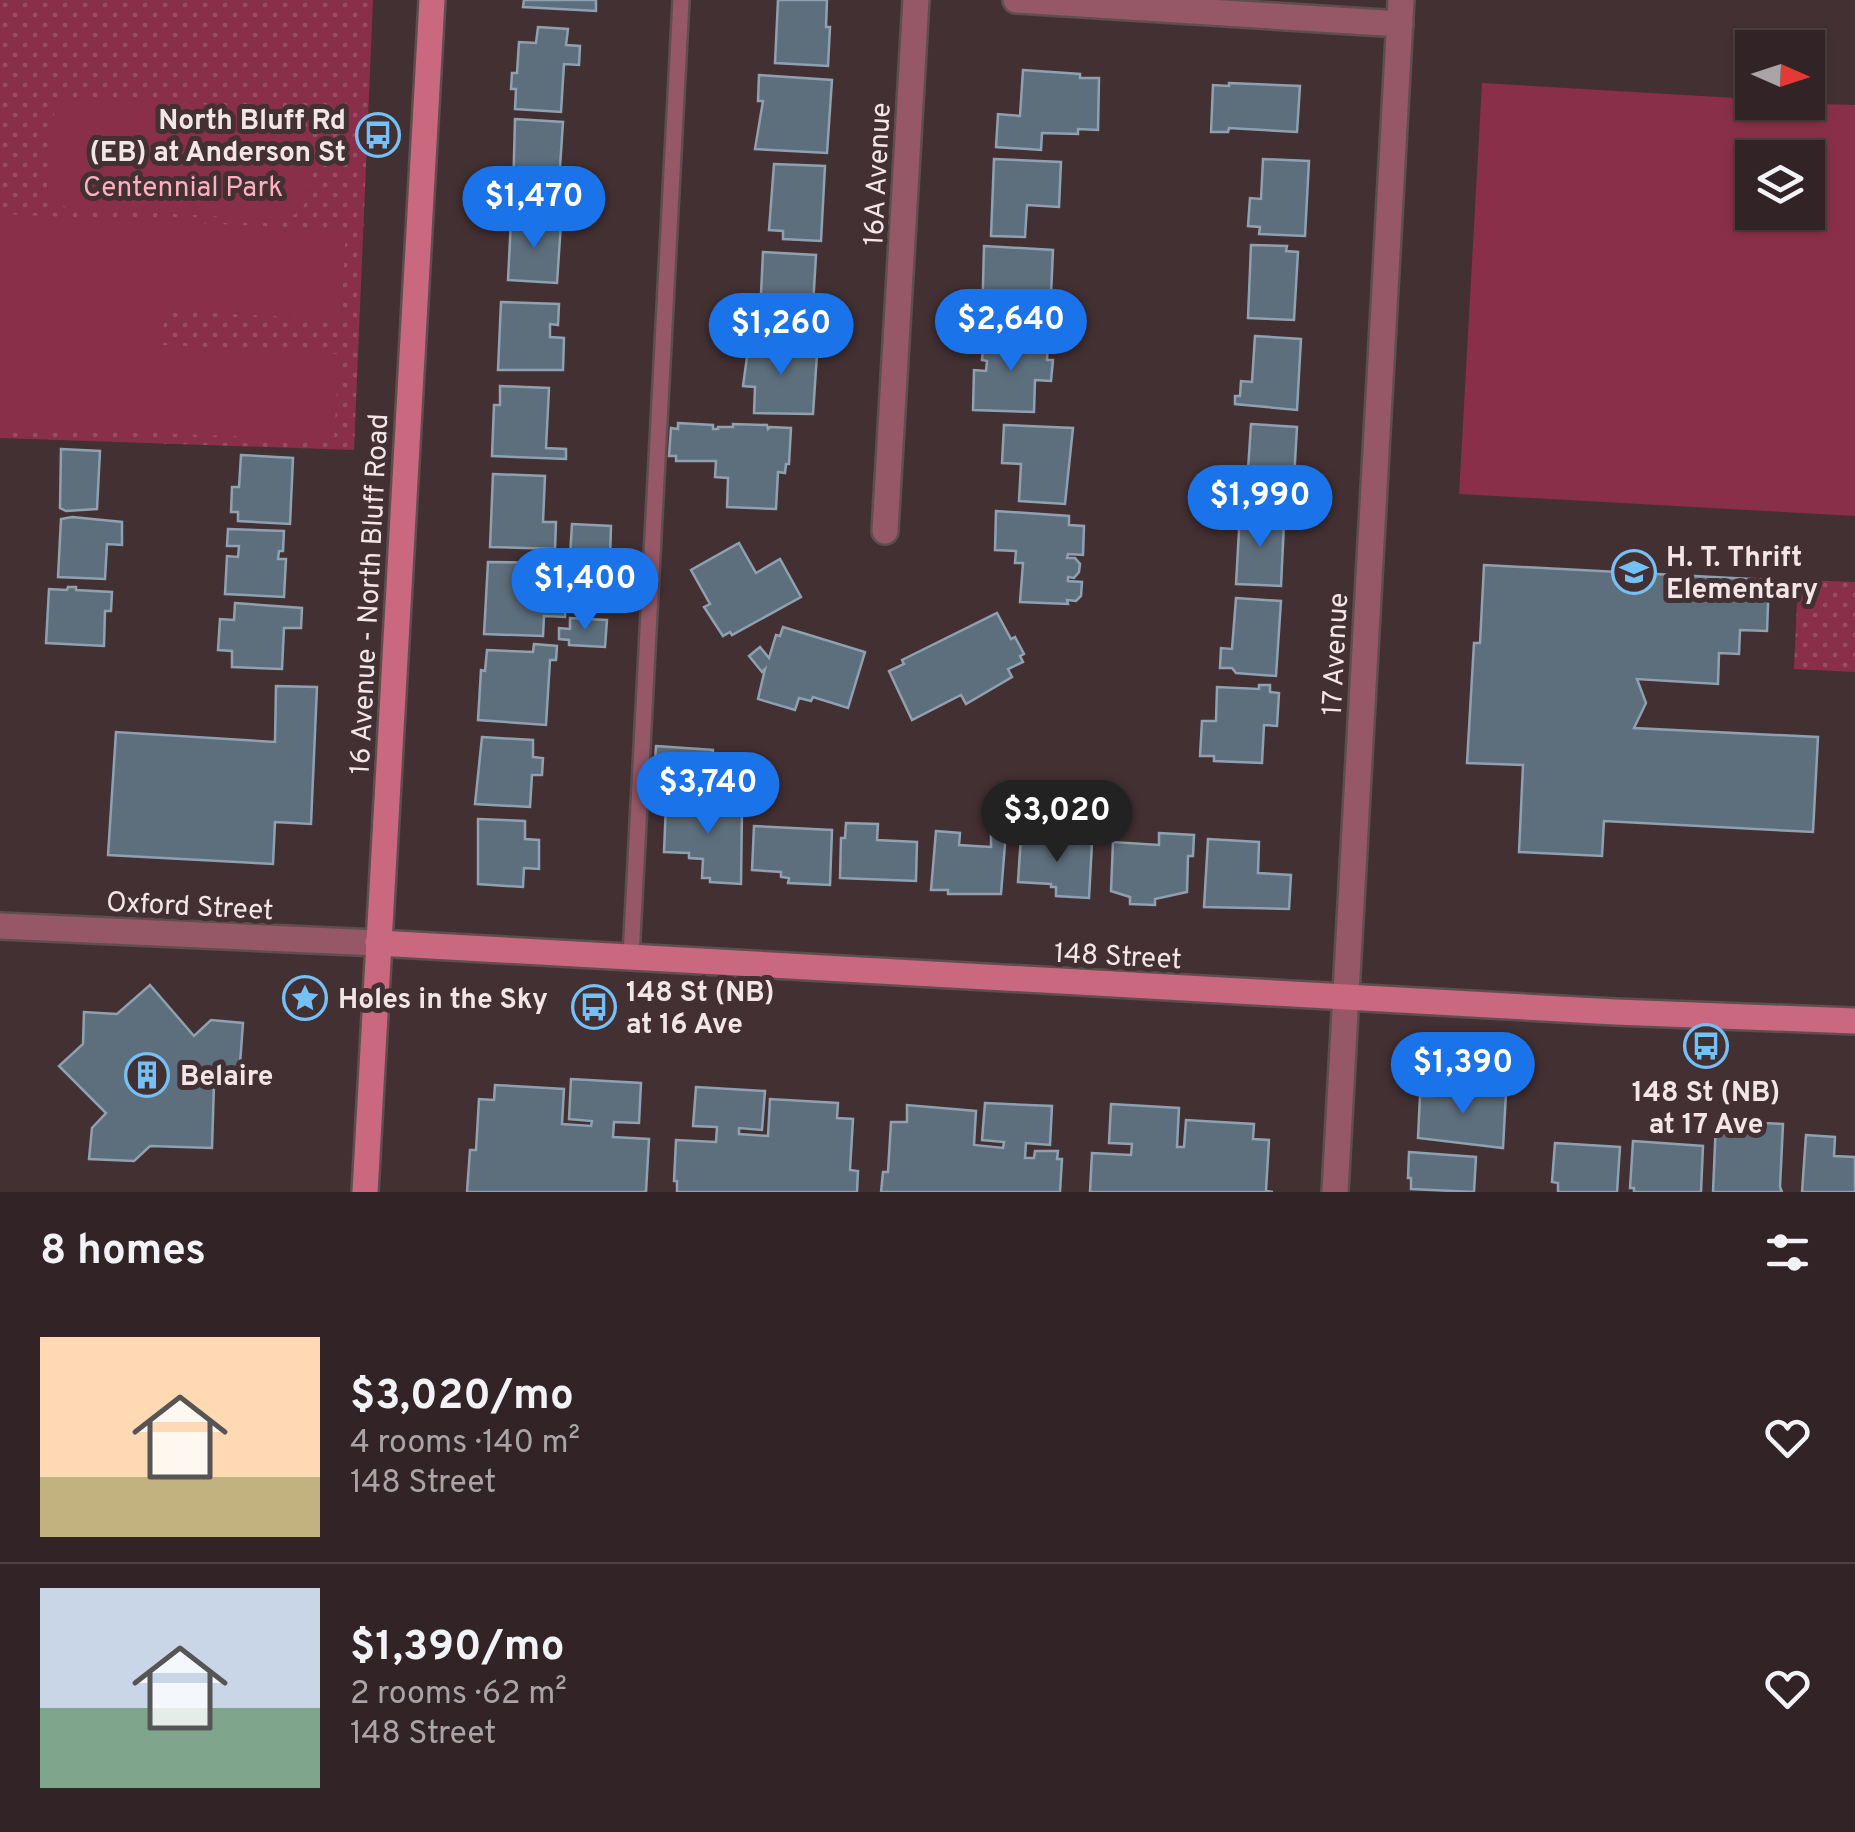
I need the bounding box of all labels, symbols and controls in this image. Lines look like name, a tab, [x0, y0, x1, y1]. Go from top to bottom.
north arrow	[1735, 30, 1825, 120]
map controls	[1735, 30, 1825, 230]
street label: 16A Avenue	[857, 102, 901, 247]
place label: North Bluff Rd (EB) at Anderson St	[89, 104, 346, 172]
bus stop icon: North Bluff Rd (EB) at Anderson St	[355, 112, 401, 158]
button: layers	[1735, 140, 1825, 230]
pin: $1,470	[453, 166, 615, 251]
park label: Centennial Park	[83, 171, 283, 207]
text: $1,470	[484, 178, 584, 218]
pin: $2,640	[930, 289, 1092, 374]
pin: $1,260	[700, 293, 862, 378]
text: $2,640	[957, 301, 1065, 341]
text: $1,260	[731, 305, 831, 345]
street label: 16 Avenue - North Bluff Road	[344, 413, 398, 776]
pin: $1,990	[1179, 465, 1341, 550]
text: $1,990	[1210, 477, 1310, 517]
place label: H. T. Thrift Elementary	[1666, 541, 1818, 609]
pin: $1,400	[504, 548, 666, 633]
school or university icon: H. T. Thrift Elementary	[1611, 549, 1657, 595]
text: $1,400	[533, 560, 637, 600]
street label: 17 Avenue	[1316, 592, 1358, 716]
pin: $3,740	[627, 752, 789, 837]
text: $3,740	[658, 764, 758, 804]
pin: $3,020	[976, 780, 1138, 865]
text: $3,020	[1003, 792, 1111, 832]
street label: Oxford Street	[105, 886, 274, 930]
street label: 148 Street	[1053, 937, 1183, 979]
place icon: Holes in the Sky	[282, 975, 328, 1021]
place label: 148 St (NB) at 16 Ave	[626, 976, 774, 1044]
place label: Holes in the Sky	[338, 983, 548, 1019]
bus stop icon: 148 St (NB) at 16 Ave	[571, 984, 617, 1030]
bus stop icon: 148 St (NB) at 17 Ave	[1683, 1023, 1729, 1069]
pin: $1,390	[1382, 1032, 1544, 1117]
text: $1,390	[1413, 1044, 1513, 1084]
building icon: Belaire	[124, 1052, 170, 1098]
place label: Belaire	[180, 1060, 273, 1096]
place label: 148 St (NB) at 17 Ave	[1632, 1076, 1780, 1144]
icon: filters	[1760, 1225, 1815, 1280]
text: 8 homes	[40, 1226, 206, 1279]
text: $3,020/mo	[350, 1371, 574, 1424]
icon: home	[120, 1377, 240, 1497]
icon: heart	[1760, 1410, 1815, 1465]
text: 4 rooms · 140 m²	[350, 1424, 580, 1464]
text: 148 Street	[350, 1464, 496, 1504]
text: $1,390/mo	[350, 1622, 565, 1675]
icon: home	[120, 1628, 240, 1748]
icon: heart	[1760, 1661, 1815, 1716]
text: 2 rooms · 62 m²	[350, 1675, 567, 1715]
text: 148 Street	[350, 1715, 496, 1755]

